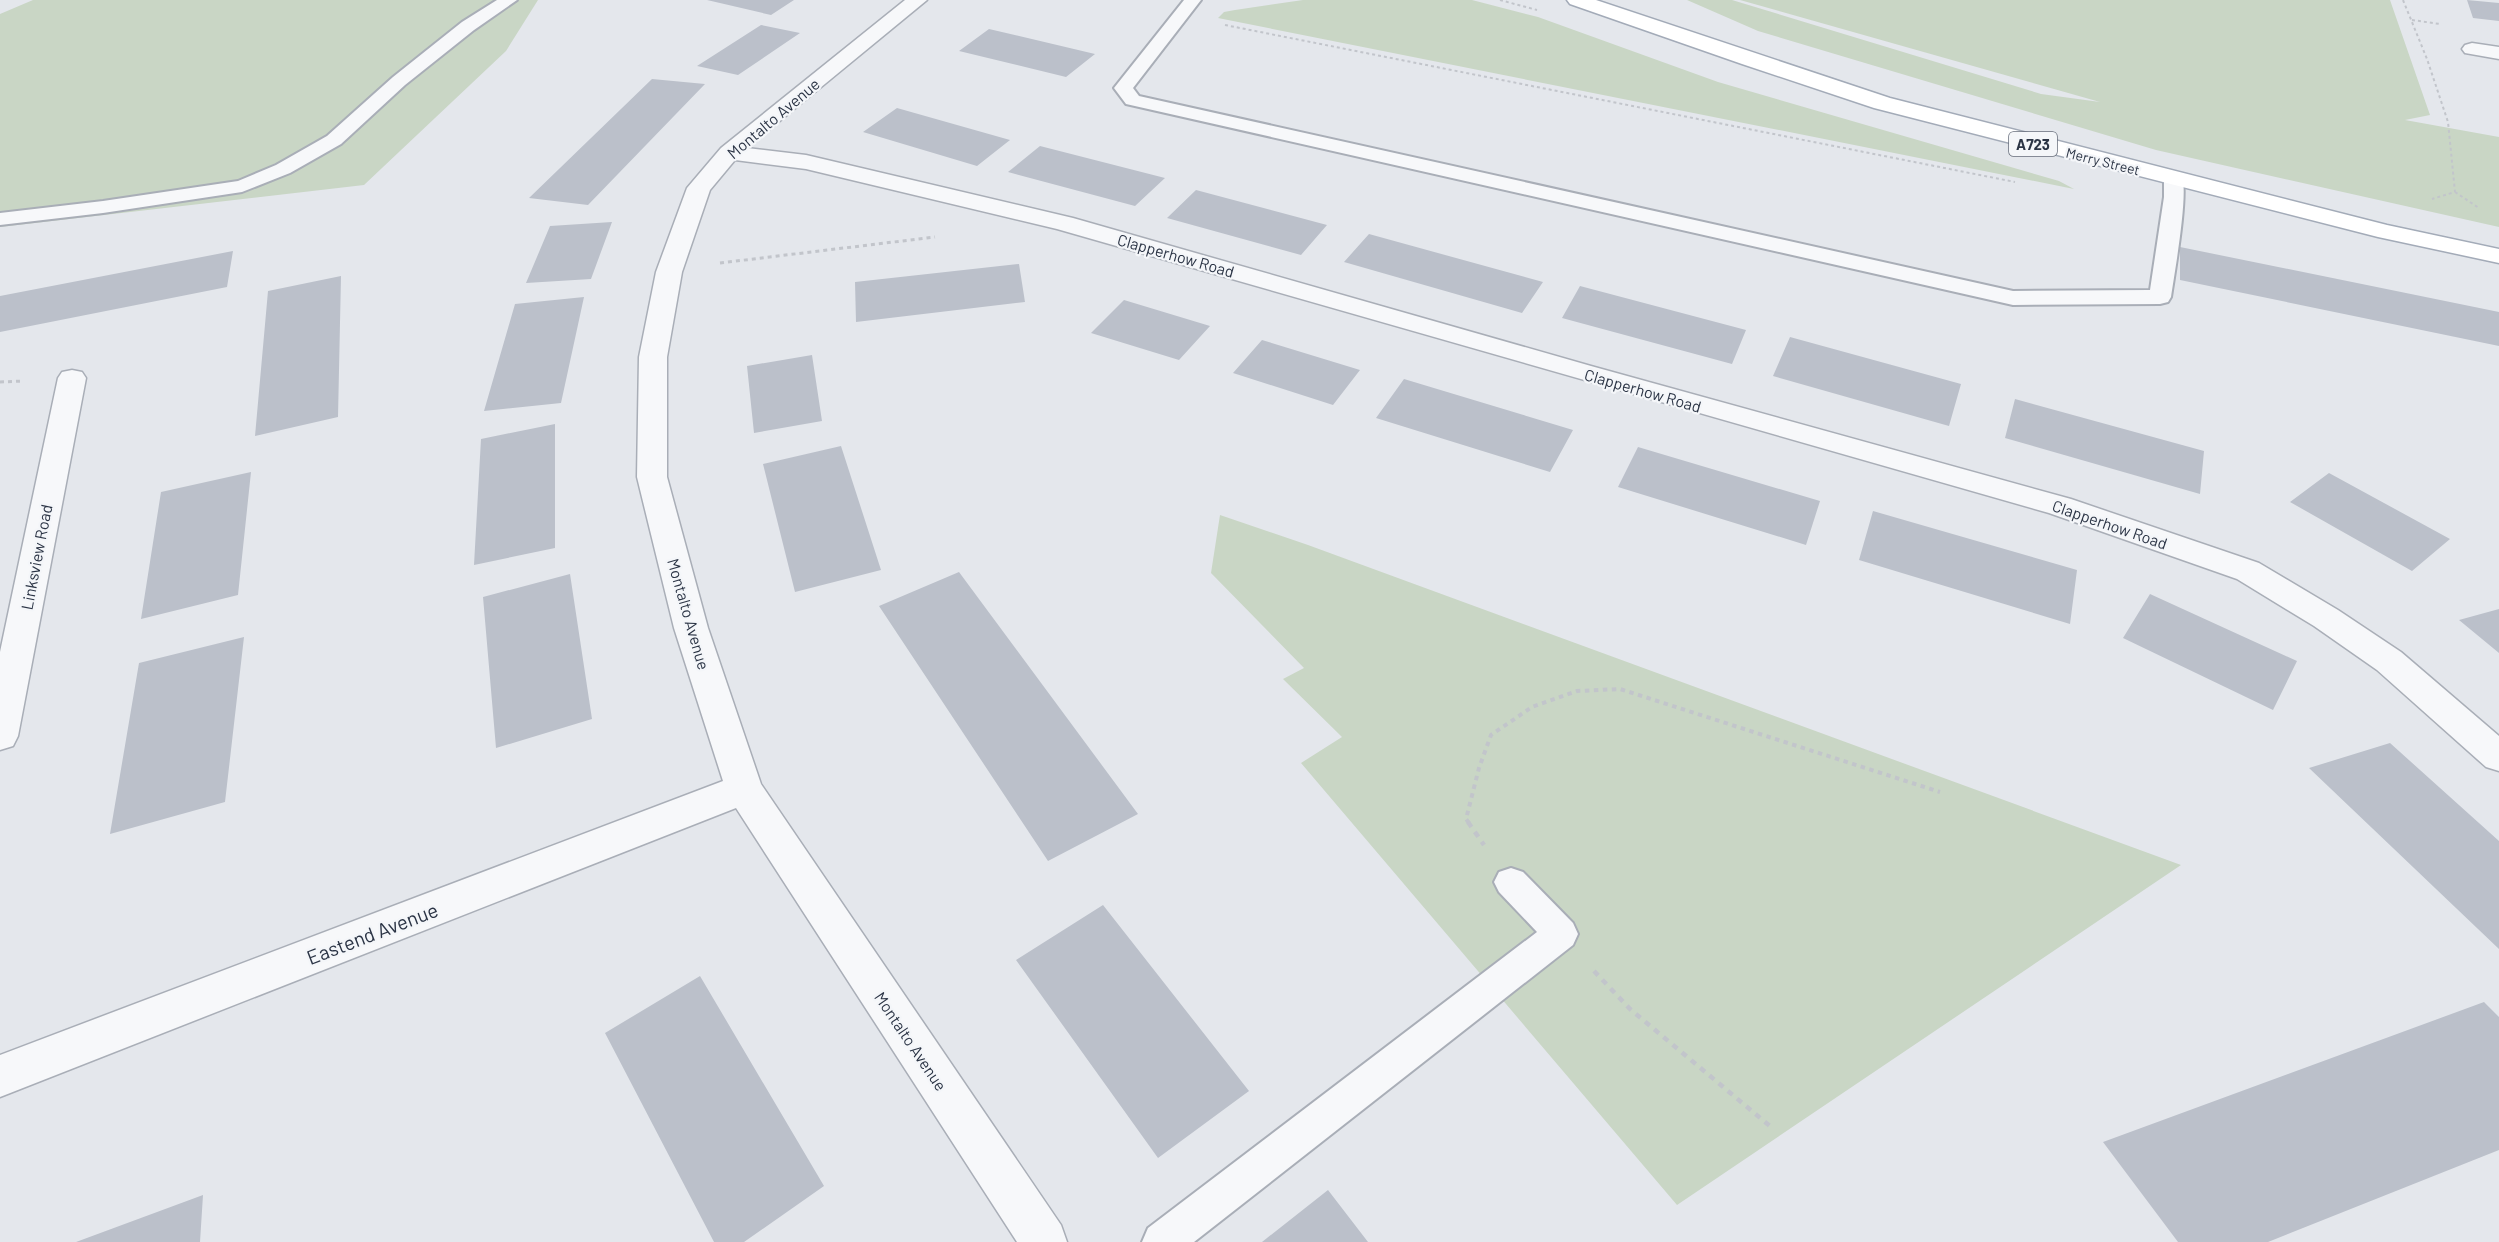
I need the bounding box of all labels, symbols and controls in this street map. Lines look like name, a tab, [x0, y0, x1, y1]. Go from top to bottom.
street label: Montalto Avenue	[723, 74, 823, 162]
road number: A723	[2009, 132, 2057, 156]
street label: Merry Street	[2064, 144, 2142, 178]
street label: Clapperhow Road	[1115, 229, 1237, 281]
street label: Clapperhow Road	[1582, 364, 1704, 416]
street label: Clapperhow Road	[2050, 495, 2170, 553]
street label: Linksview Road	[16, 503, 56, 611]
street label: Montalto Avenue	[664, 556, 714, 672]
street label: Eastend Avenue	[303, 897, 441, 969]
street label: Montalto Avenue	[871, 988, 951, 1094]

